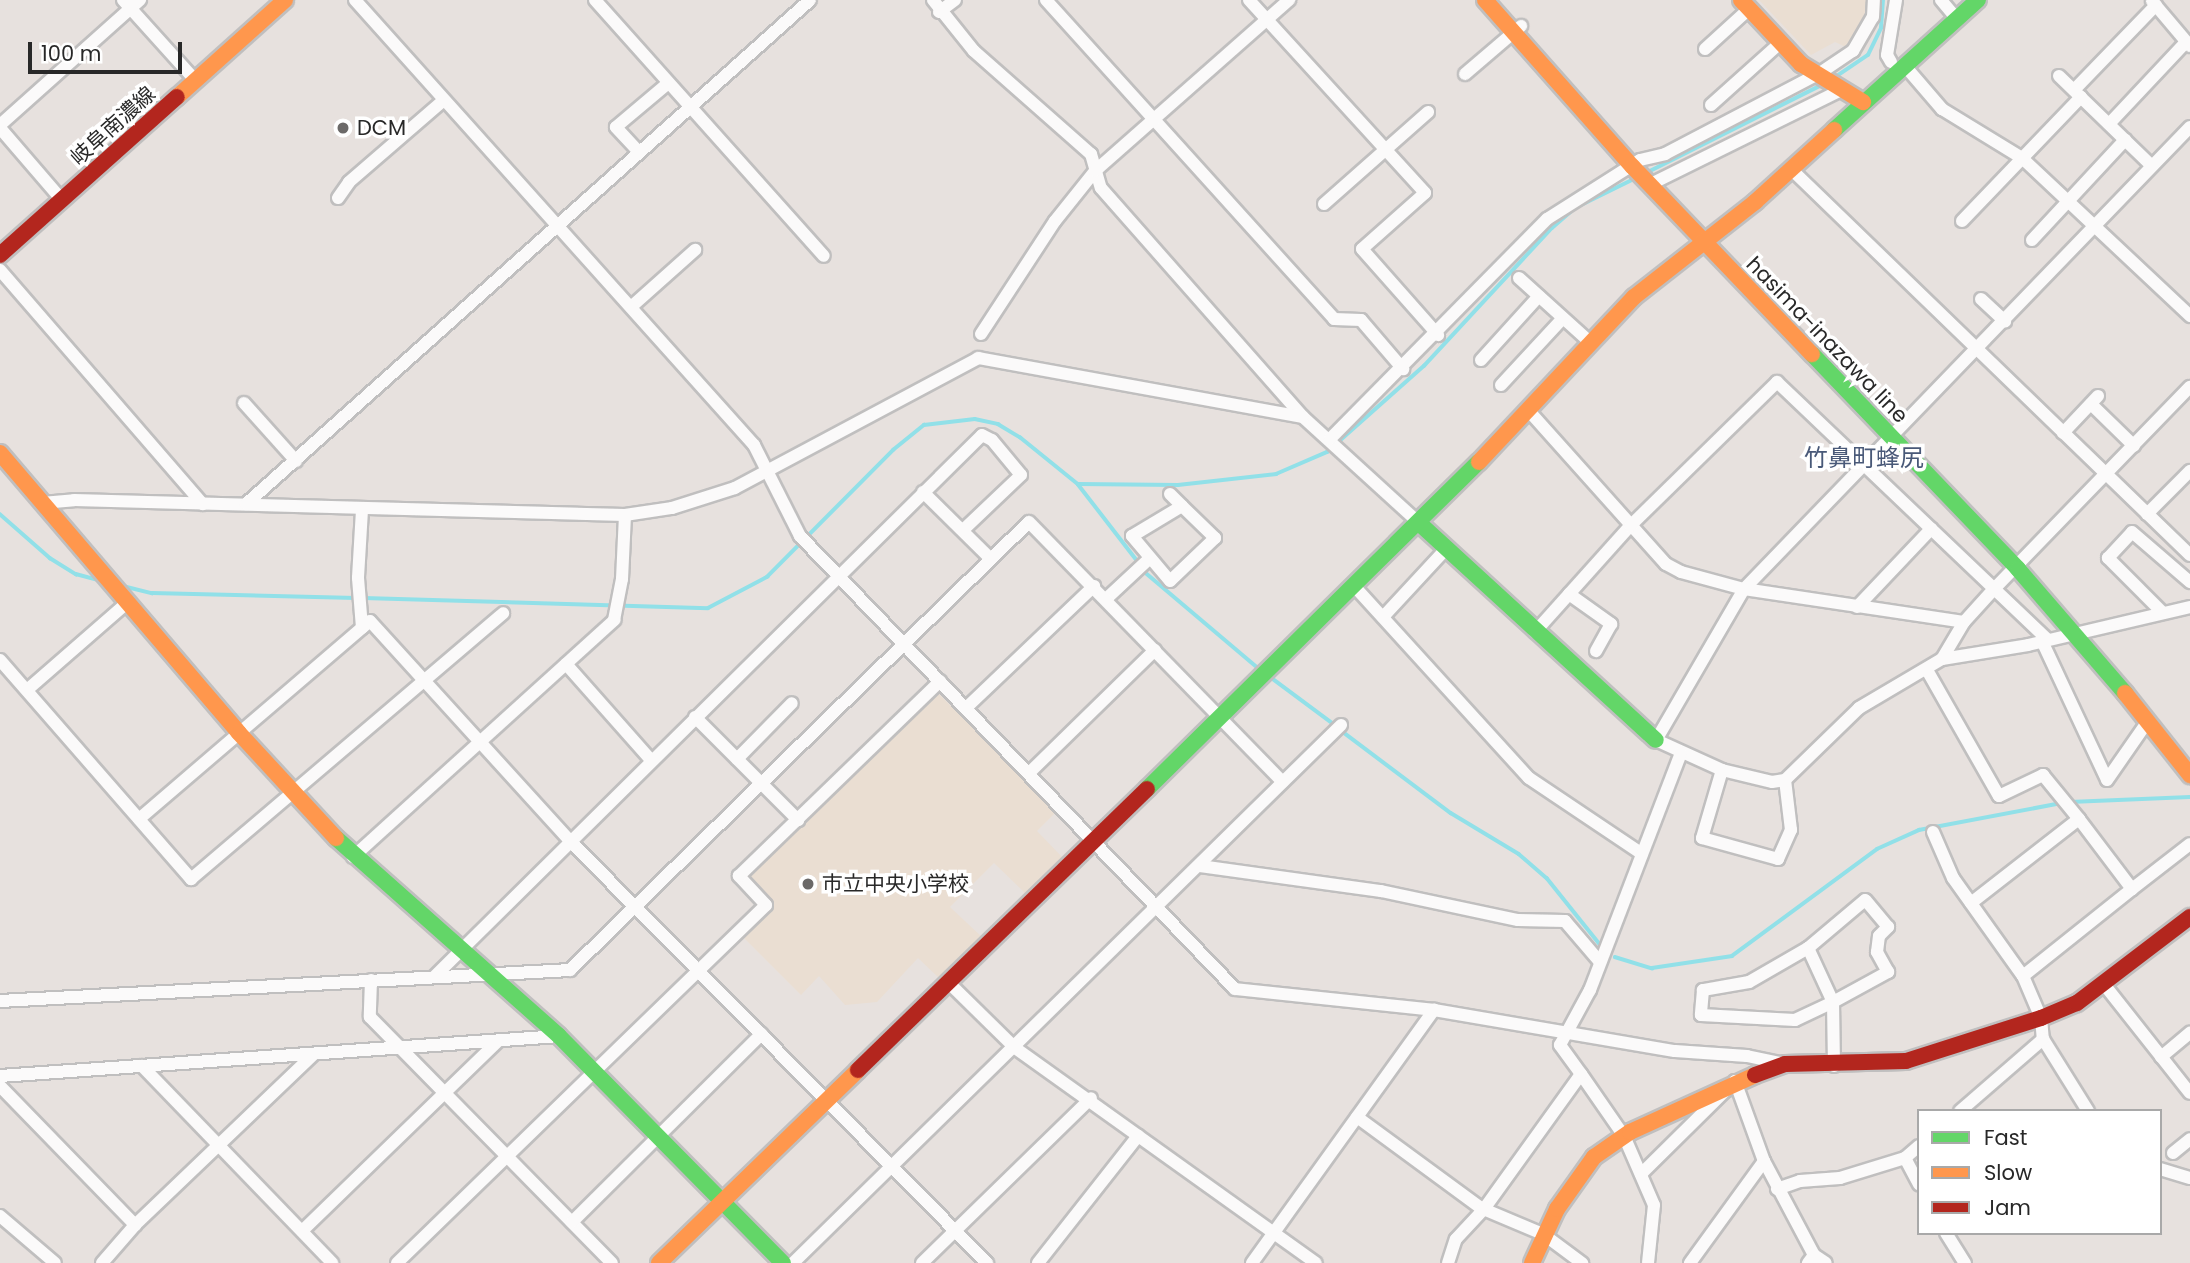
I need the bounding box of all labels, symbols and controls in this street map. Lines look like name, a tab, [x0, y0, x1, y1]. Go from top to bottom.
scale bar	[32, 28, 186, 72]
text: 100 m	[41, 39, 101, 68]
street label: 岐阜南濃線	[66, 82, 160, 170]
place label: DCM	[357, 115, 406, 141]
marker: DCM	[335, 120, 351, 136]
street label: hasima-inazawa line	[1741, 252, 1913, 428]
district label: 竹鼻町蜂尻	[1804, 444, 1924, 472]
place label: 市立中央小学校	[822, 871, 969, 897]
marker: 市立中央小学校	[800, 876, 816, 892]
legend	[1917, 1109, 2162, 1235]
text: Fast	[1984, 1123, 2027, 1152]
text: Slow	[1984, 1158, 2032, 1187]
text: Jam	[1984, 1193, 2031, 1222]

